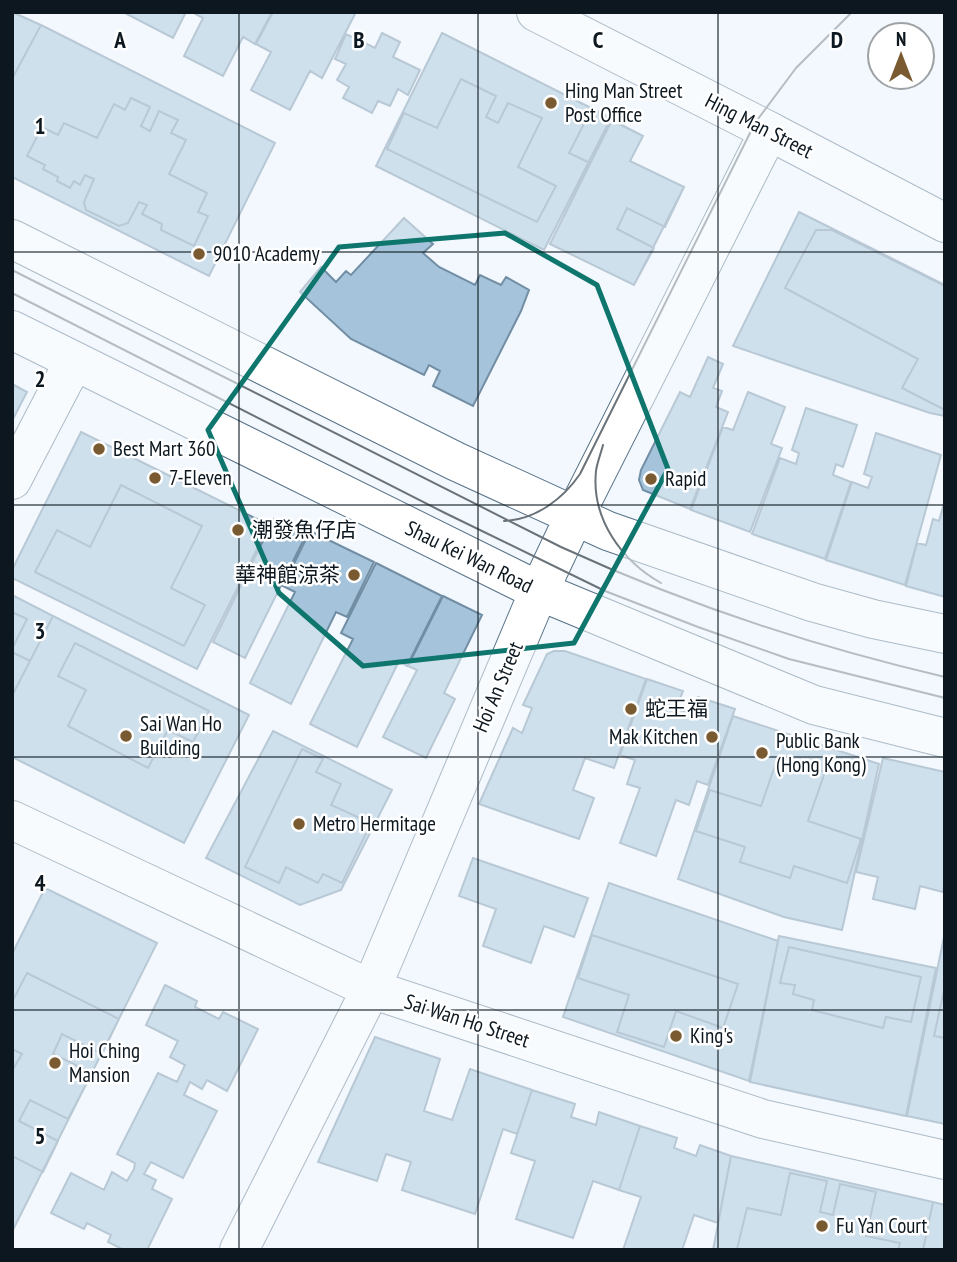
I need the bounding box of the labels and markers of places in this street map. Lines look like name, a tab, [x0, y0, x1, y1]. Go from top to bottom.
place label: Hing Man Street Post Office	[565, 77, 683, 128]
marker: Hing Man Street Post Office	[543, 95, 559, 111]
place label: 9010 Academy	[213, 240, 320, 267]
marker: 9010 Academy	[191, 246, 207, 262]
place label: Best Mart 360	[113, 435, 216, 462]
marker: Best Mart 360	[91, 441, 107, 457]
place label: 7-Eleven	[169, 464, 232, 491]
place label: Rapid	[665, 465, 706, 492]
marker: 7-Eleven	[147, 470, 163, 486]
marker: Rapid	[643, 471, 659, 487]
place label: 潮發魚仔店	[252, 516, 357, 543]
marker: 潮發魚仔店	[230, 522, 246, 538]
place label: 華神館涼茶	[235, 561, 340, 588]
marker: 華神館涼茶	[346, 567, 362, 583]
place label: 蛇王福	[645, 695, 708, 722]
marker: 蛇王福	[623, 701, 639, 717]
place label: Sai Wan Ho Building	[140, 710, 222, 761]
place label: Mak Kitchen	[609, 723, 698, 750]
place label: Public Bank (Hong Kong)	[776, 727, 866, 778]
marker: Sai Wan Ho Building	[118, 728, 134, 744]
marker: Mak Kitchen	[704, 729, 720, 745]
marker: Public Bank (Hong Kong)	[754, 745, 770, 761]
place label: Metro Hermitage	[313, 810, 436, 837]
marker: Metro Hermitage	[291, 816, 307, 832]
place label: King's	[690, 1022, 733, 1049]
marker: King's	[668, 1028, 684, 1044]
place label: Hoi Ching Mansion	[69, 1037, 140, 1088]
marker: Hoi Ching Mansion	[47, 1055, 63, 1071]
place label: Fu Yan Court	[836, 1212, 928, 1239]
marker: Fu Yan Court	[814, 1218, 830, 1234]

